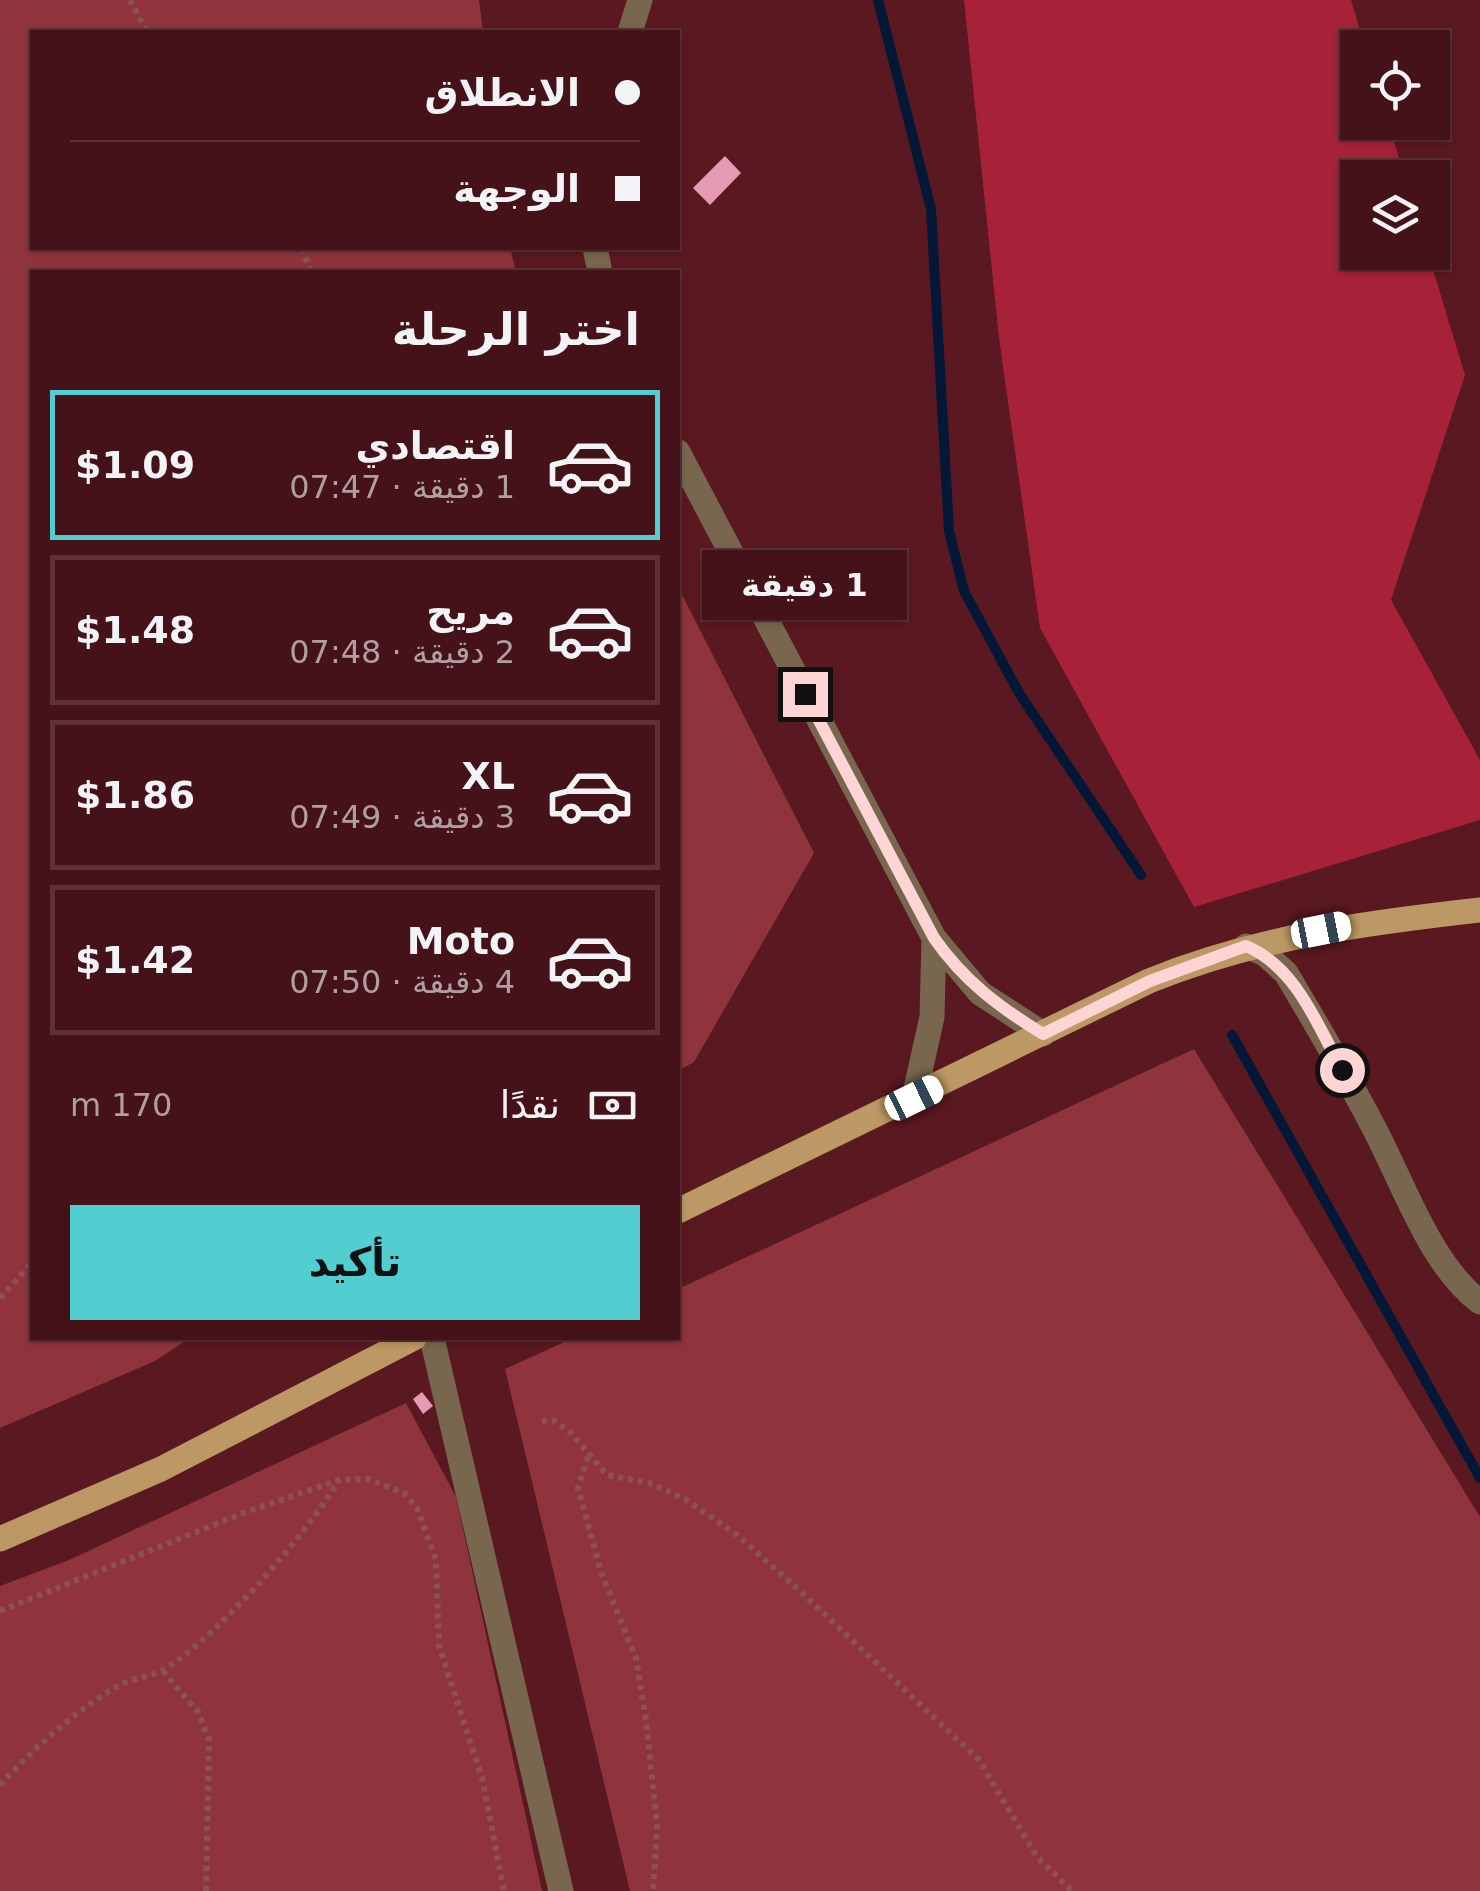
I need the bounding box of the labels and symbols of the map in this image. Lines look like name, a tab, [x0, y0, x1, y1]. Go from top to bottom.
callout: 1 دقيقة	[702, 549, 908, 619]
route end	[783, 672, 828, 717]
car	[1289, 910, 1353, 950]
route start	[1320, 1048, 1365, 1093]
car	[880, 1071, 948, 1125]

